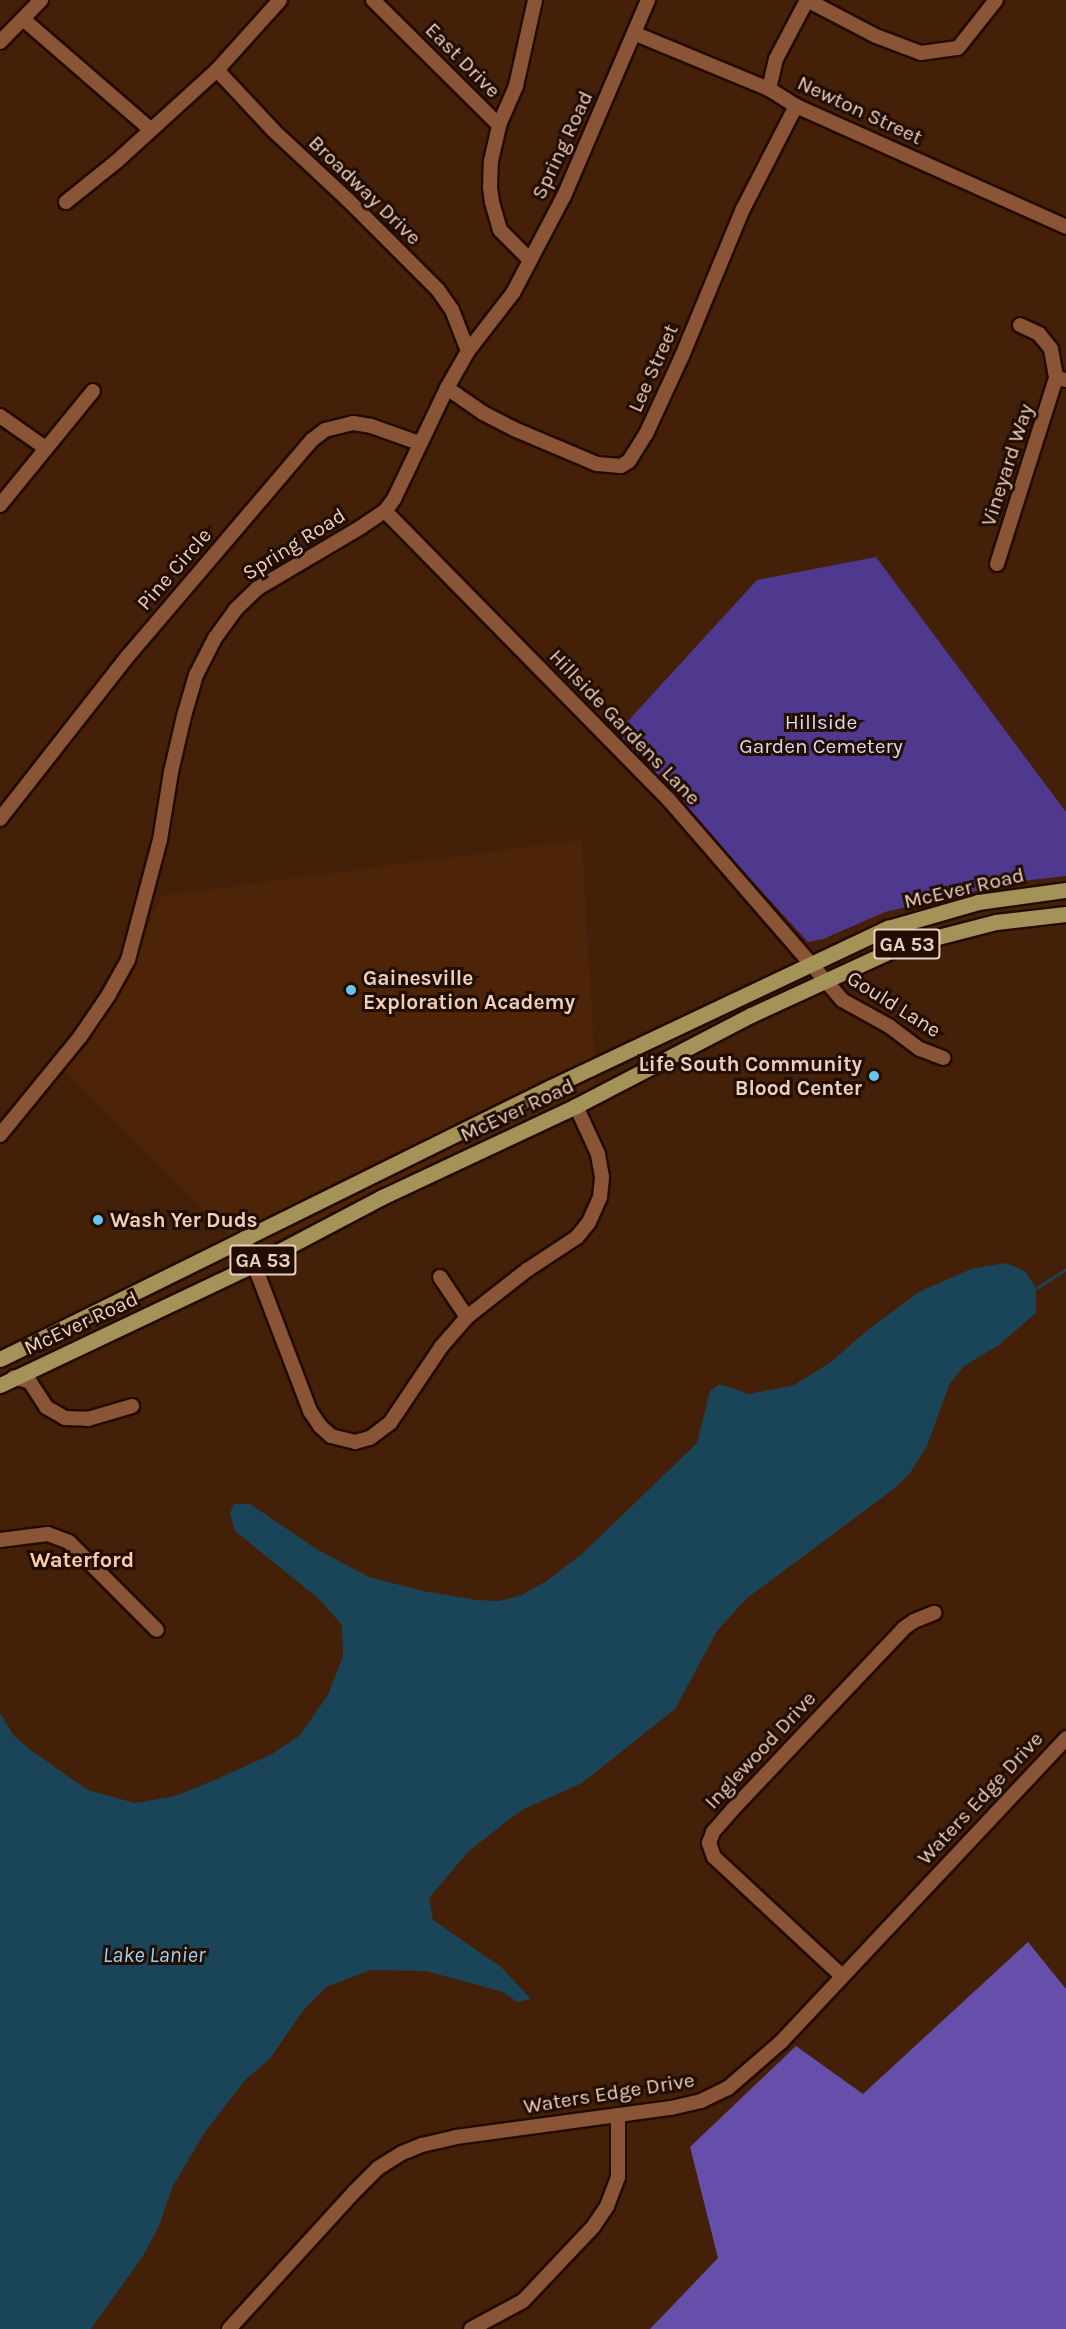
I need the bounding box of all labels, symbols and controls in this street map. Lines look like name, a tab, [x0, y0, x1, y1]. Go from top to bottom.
street label: East Drive	[420, 17, 506, 103]
street label: Newton Street	[793, 70, 927, 150]
street label: Spring Road	[526, 87, 598, 203]
street label: Broadway Drive	[303, 130, 427, 250]
street label: Lee Street	[622, 320, 684, 416]
street label: Vineyard Way	[975, 401, 1039, 529]
street label: Spring Road	[238, 502, 350, 586]
street label: Pine Circle	[132, 523, 216, 615]
street label: Hillside Gardens Lane	[544, 644, 706, 810]
park label: Hillside Garden Cemetery	[739, 709, 903, 759]
street label: McEver Road	[901, 862, 1027, 914]
road number: GA 53	[872, 927, 942, 961]
place label: Gainesville Exploration Academy	[363, 965, 575, 1015]
street label: Gould Lane	[842, 965, 946, 1043]
marker: Gainesville Exploration Academy	[344, 983, 358, 997]
place label: Life South Community Blood Center	[638, 1051, 862, 1101]
marker: Life South Community Blood Center	[867, 1069, 881, 1083]
street label: McEver Road	[456, 1073, 578, 1147]
place label: Wash Yer Duds	[110, 1207, 258, 1233]
marker: Wash Yer Duds	[91, 1213, 105, 1227]
road number: GA 53	[228, 1243, 298, 1277]
street label: McEver Road	[20, 1286, 142, 1360]
district label: Waterford	[30, 1548, 134, 1574]
street label: Inglewood Drive	[699, 1686, 821, 1814]
street label: Waters Edge Drive	[912, 1726, 1048, 1870]
water label: Lake Lanier	[103, 1943, 205, 1969]
street label: Waters Edge Drive	[522, 2067, 696, 2119]

